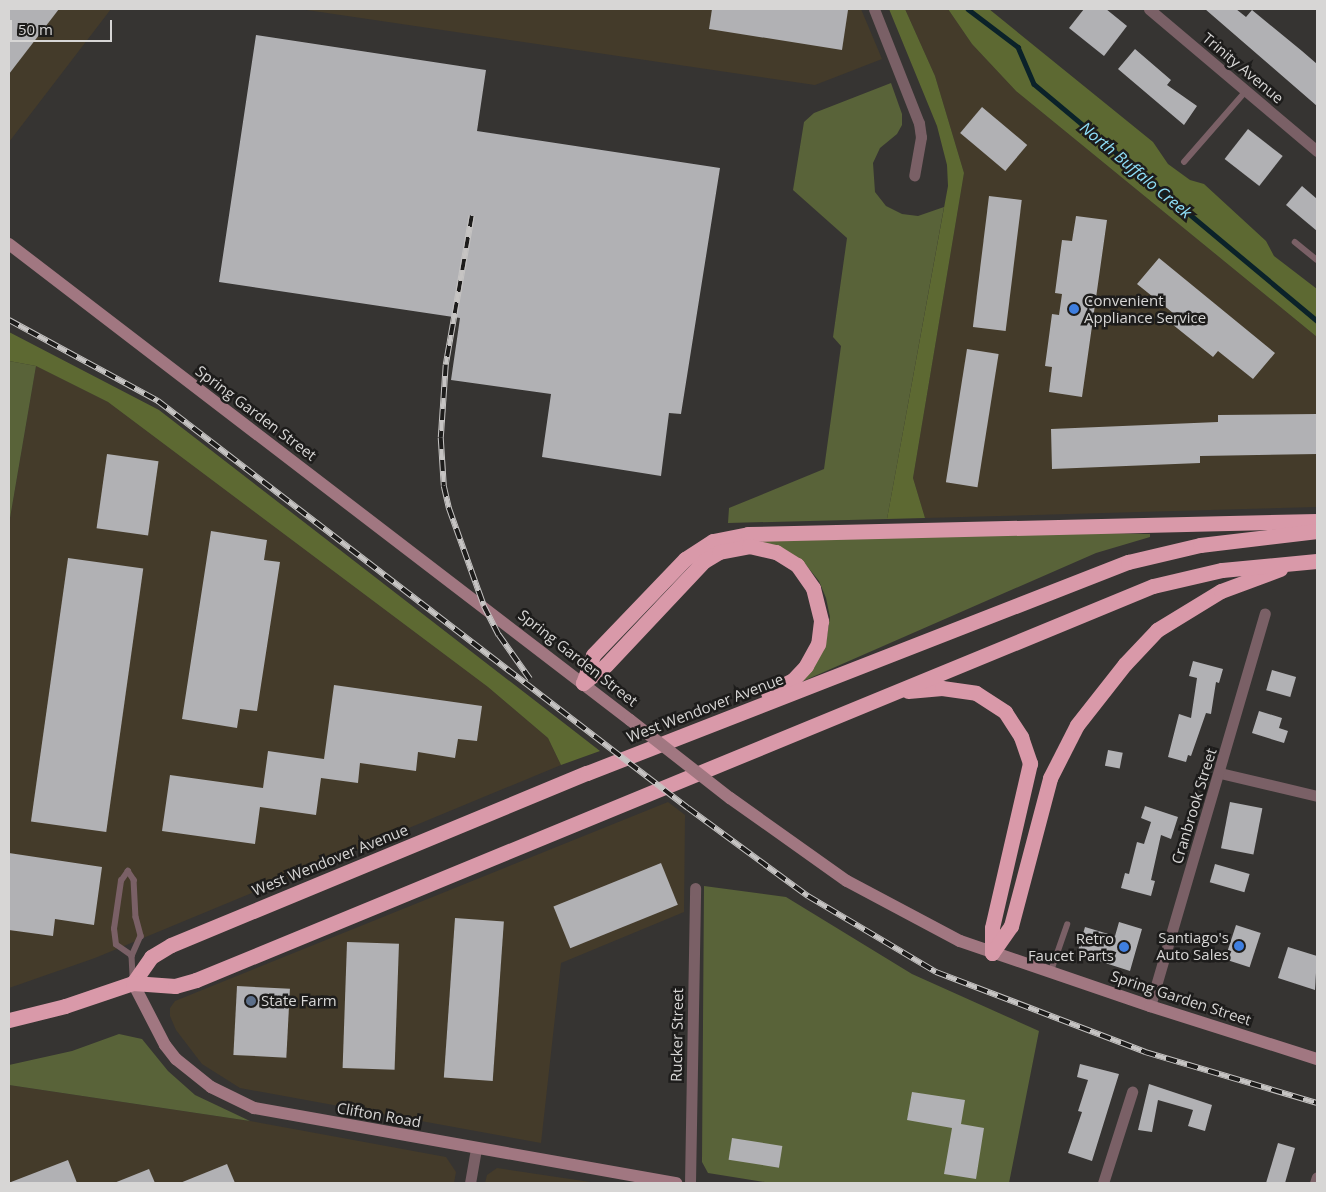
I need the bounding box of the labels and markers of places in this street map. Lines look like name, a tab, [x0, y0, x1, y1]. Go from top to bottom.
place label: Convenient Appliance Service	[1084, 291, 1206, 326]
marker: Convenient Appliance Service	[1068, 303, 1080, 315]
place label: Santiago's Auto Sales	[1156, 928, 1229, 963]
place label: Retro Faucet Parts	[1028, 929, 1114, 964]
marker: Santiago's Auto Sales	[1233, 940, 1245, 952]
marker: Retro Faucet Parts	[1118, 941, 1130, 953]
place label: State Farm	[261, 992, 337, 1010]
marker: State Farm	[245, 995, 257, 1007]

